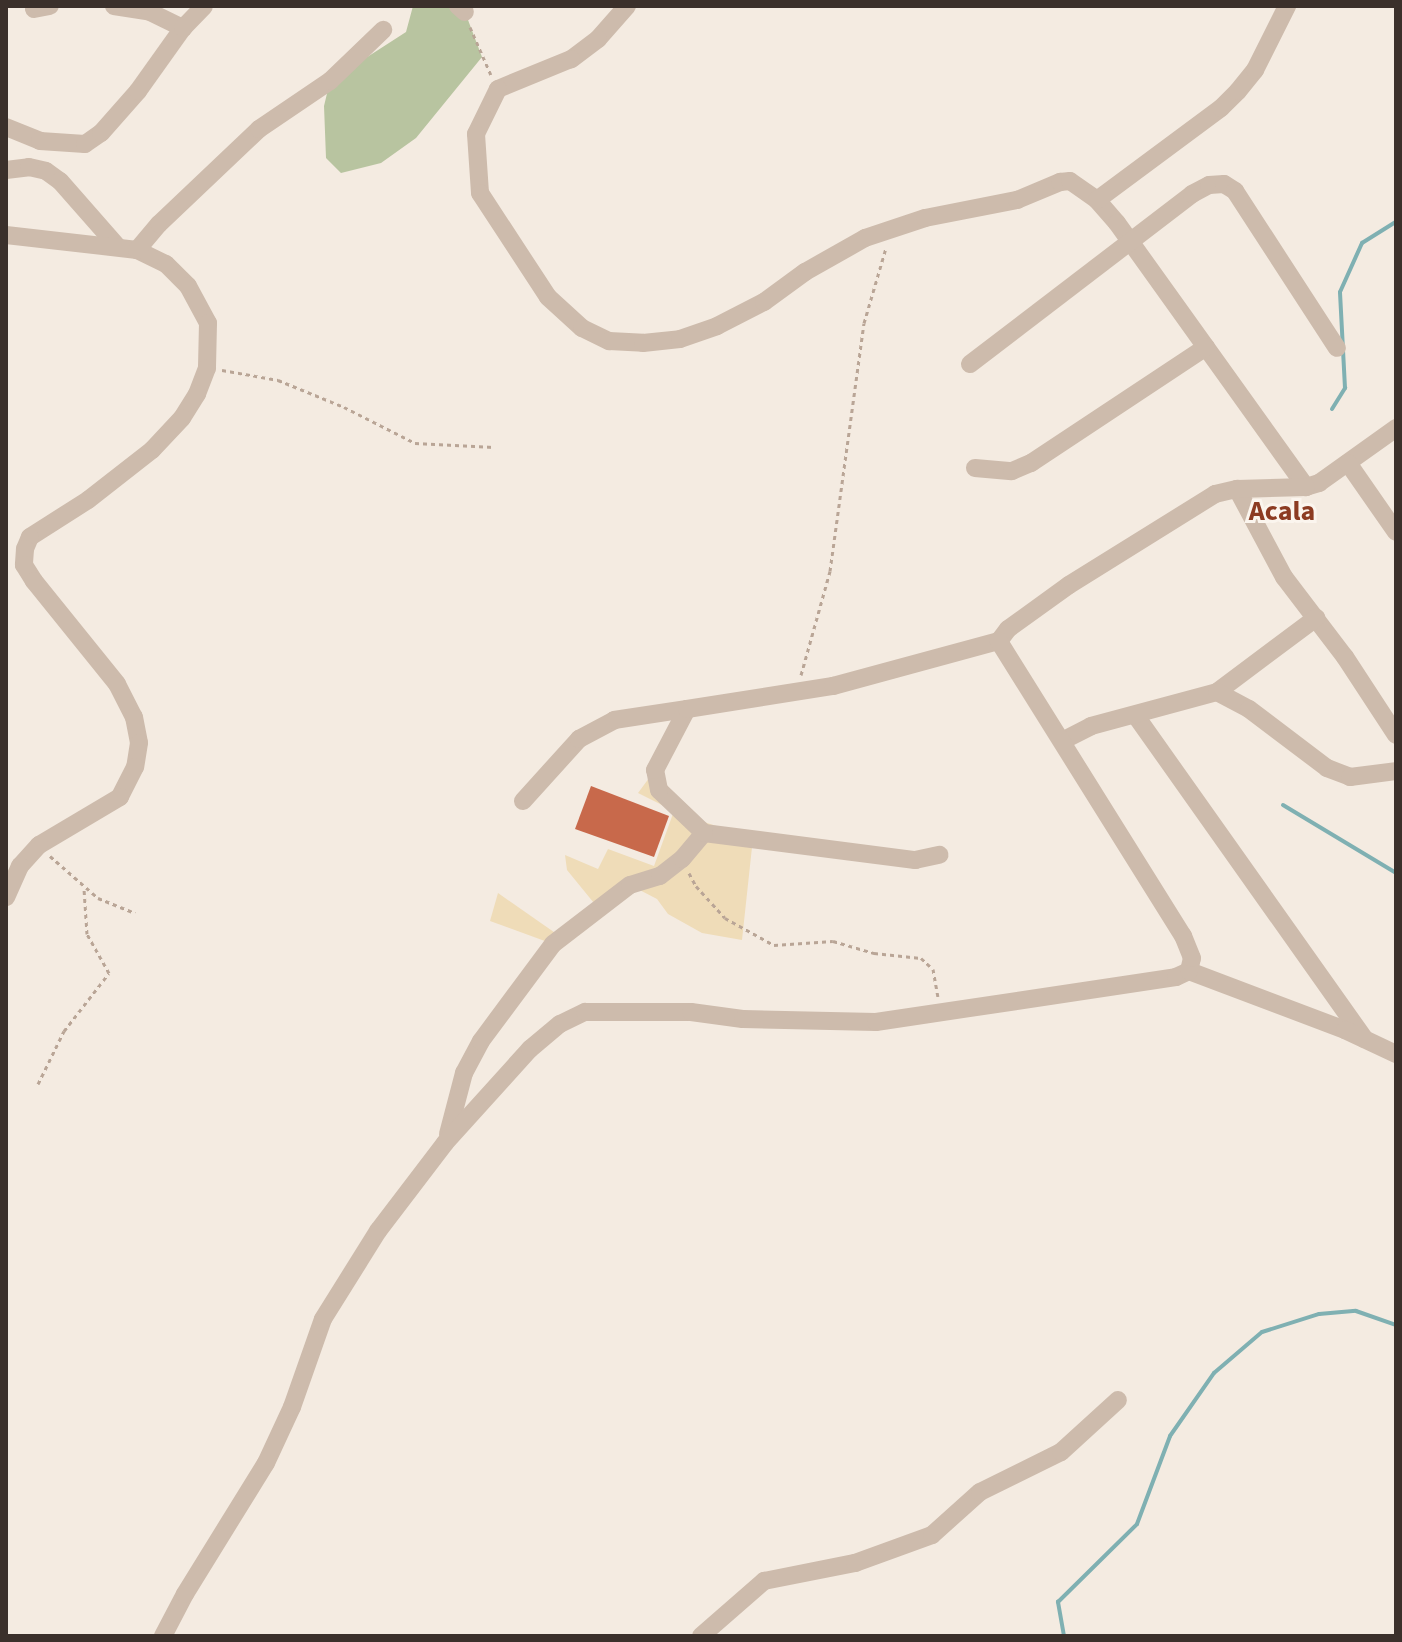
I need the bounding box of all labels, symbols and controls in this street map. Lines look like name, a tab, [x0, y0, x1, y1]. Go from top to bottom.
district label: Acala	[1249, 494, 1315, 528]

